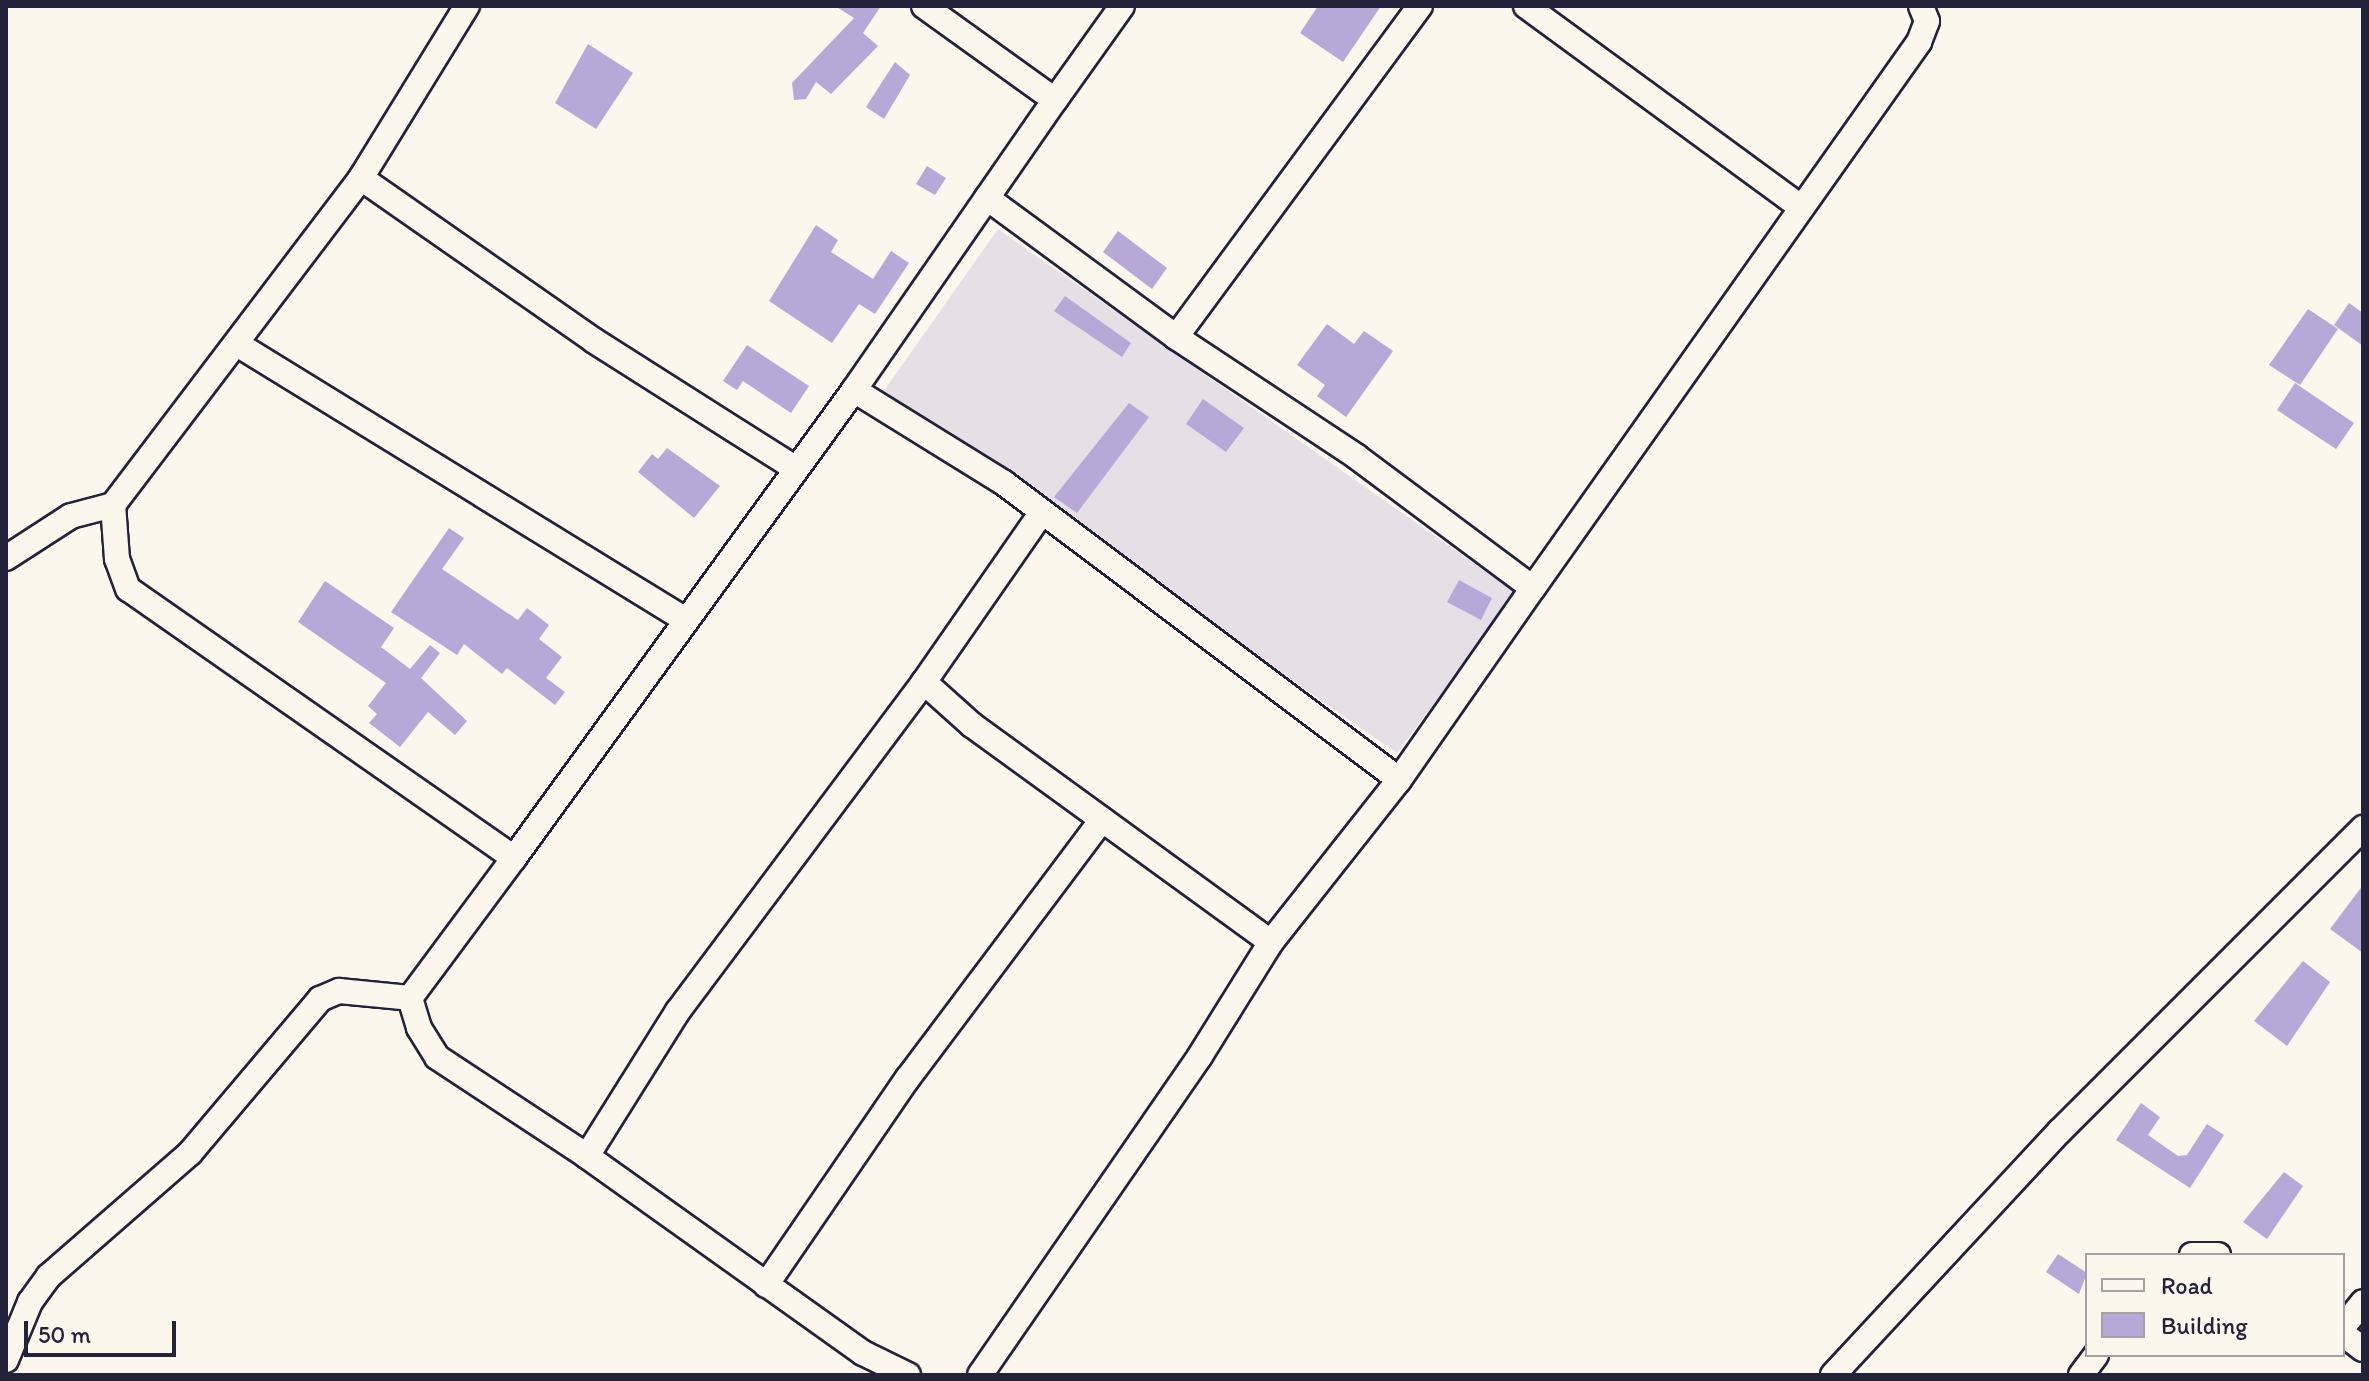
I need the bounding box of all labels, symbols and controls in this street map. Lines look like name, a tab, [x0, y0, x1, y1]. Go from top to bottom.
legend	[2085, 1253, 2345, 1357]
text: Road	[2161, 1271, 2213, 1300]
scale bar	[28, 1305, 180, 1355]
text: Building	[2161, 1311, 2248, 1340]
text: 50 m	[38, 1320, 91, 1349]

